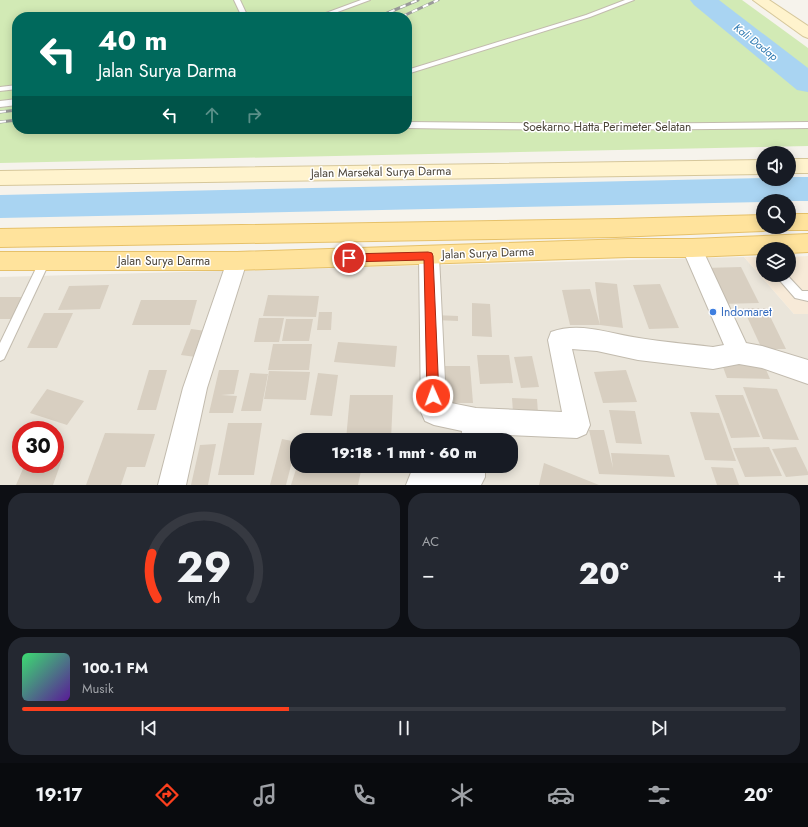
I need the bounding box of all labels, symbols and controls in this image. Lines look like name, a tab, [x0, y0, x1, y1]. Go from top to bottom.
text: 40 m	[98, 20, 167, 61]
water label: Kali Dadap	[730, 20, 782, 64]
icon: left	[32, 28, 84, 80]
text: Jalan Surya Darma	[98, 58, 236, 84]
icon: left	[159, 104, 181, 126]
icon: ahead	[201, 104, 223, 126]
icon: right	[243, 104, 265, 126]
street label: Soekarno Hatta Perimeter Selatan	[523, 118, 691, 136]
map controls	[756, 146, 796, 282]
button: sound	[756, 146, 796, 186]
street label: Jalan Marsekal Surya Darma	[309, 162, 452, 182]
button: search	[756, 194, 796, 234]
pin	[332, 241, 366, 275]
street label: Jalan Surya Darma	[440, 242, 535, 264]
button: layers	[756, 242, 796, 282]
icon: arrive	[338, 247, 360, 269]
street label: Jalan Surya Darma	[116, 252, 210, 270]
place label: Indomaret	[721, 303, 772, 321]
marker: Indomaret	[708, 307, 718, 317]
position arrow	[412, 375, 454, 417]
speed limit sign: 30	[12, 421, 64, 473]
text: 19:18 · 1 mnt · 60 m	[331, 442, 477, 464]
text: AC	[422, 532, 439, 551]
text: 29	[176, 537, 232, 598]
text: 20°	[579, 552, 629, 595]
text: −	[422, 558, 435, 590]
text: +	[772, 558, 786, 590]
text: km/h	[188, 588, 220, 608]
text: 100.1 FM	[82, 657, 148, 679]
text: Musik	[82, 679, 114, 698]
icon: previous	[138, 717, 160, 739]
icon: pause	[393, 717, 415, 739]
icon: next	[648, 717, 670, 739]
icon: directions	[153, 781, 181, 809]
icon: music	[251, 781, 279, 809]
icon: phone	[350, 781, 378, 809]
icon: climate	[448, 781, 476, 809]
icon: car	[547, 781, 575, 809]
icon: filters	[645, 781, 673, 809]
text: 19:17	[35, 782, 82, 808]
text: 20°	[744, 782, 773, 808]

